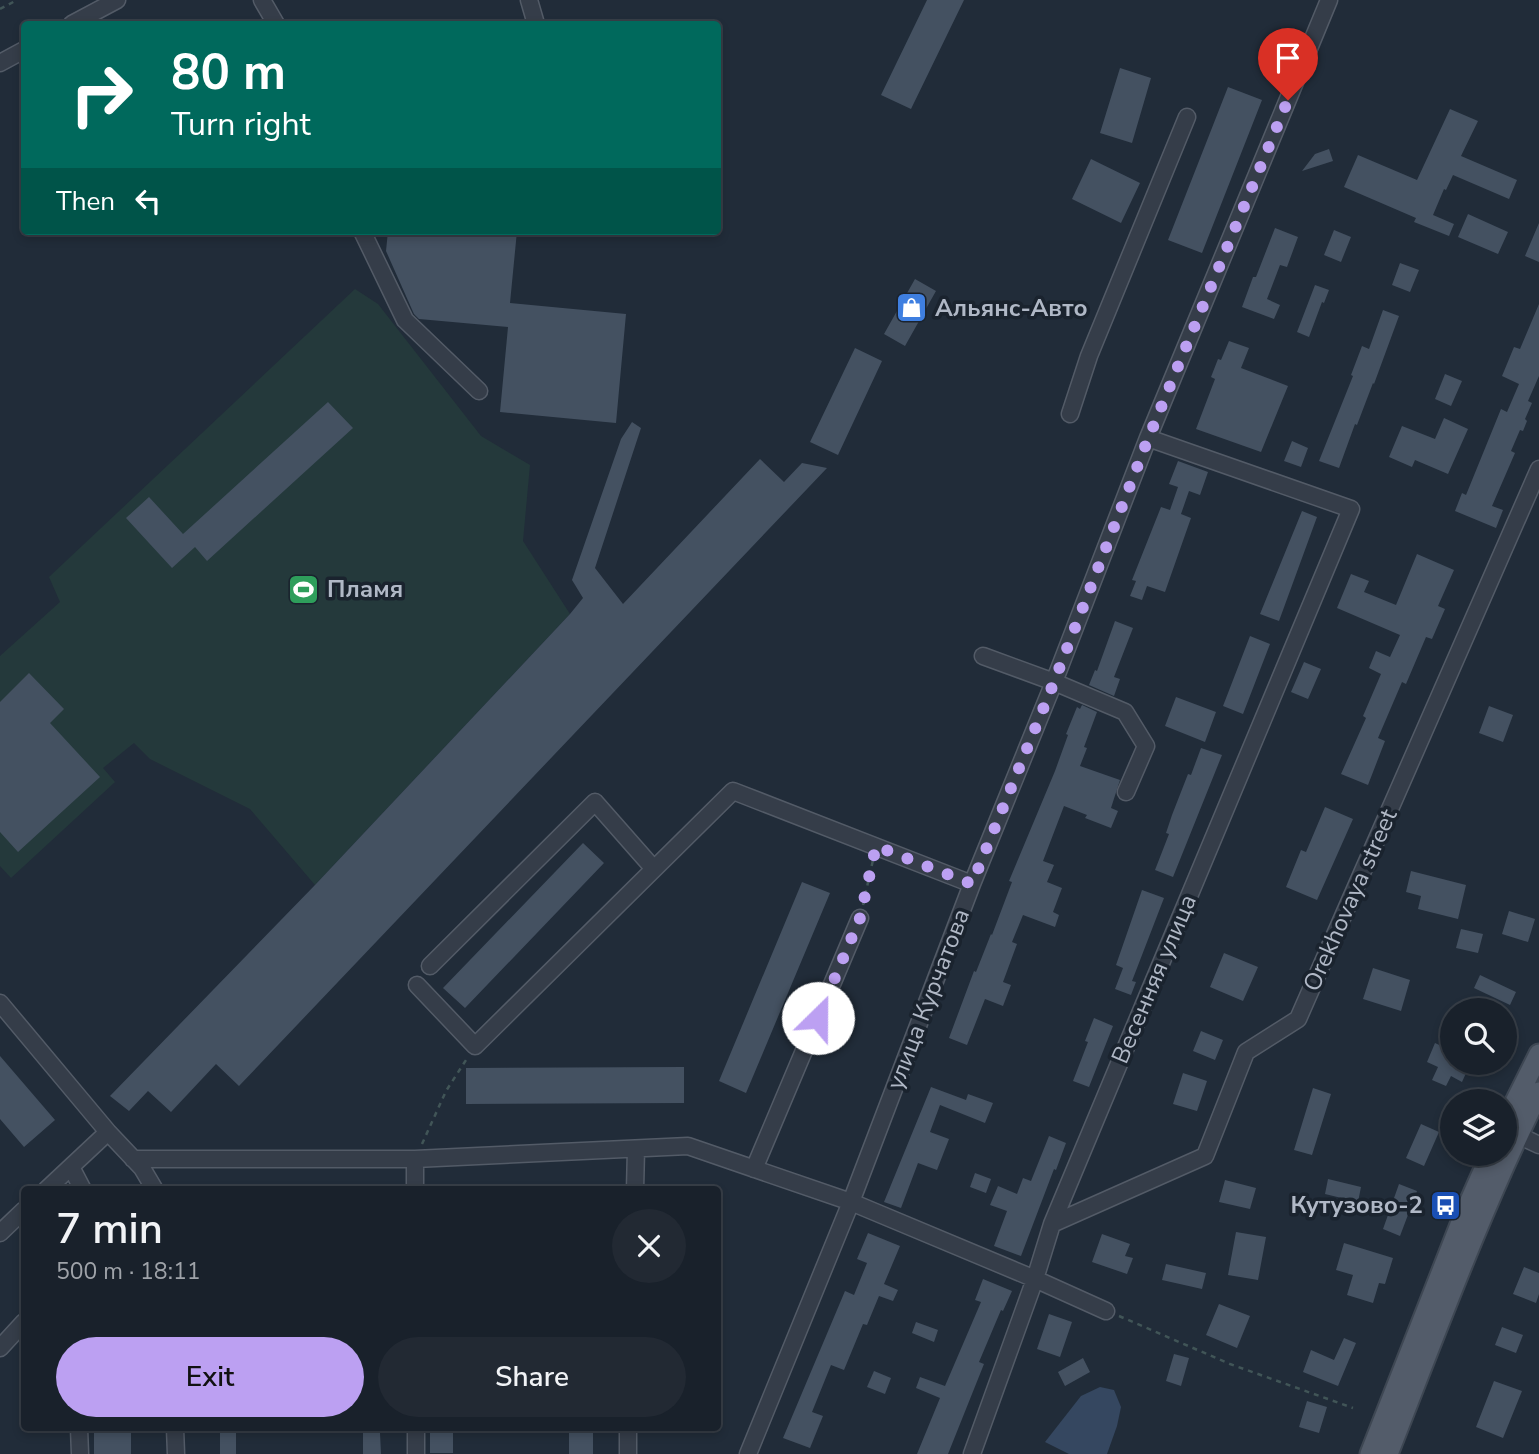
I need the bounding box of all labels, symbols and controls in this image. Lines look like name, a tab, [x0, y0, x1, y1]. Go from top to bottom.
pin	[1258, 28, 1318, 100]
text: 80 m	[171, 39, 286, 106]
icon: arrive	[1269, 39, 1307, 77]
icon: right	[56, 49, 147, 140]
text: Turn right	[171, 103, 311, 146]
icon: left	[129, 182, 167, 220]
text: Then	[56, 184, 115, 219]
shop icon: Альянс-Авто	[895, 291, 929, 325]
place label: Альянс-Авто	[935, 292, 1088, 324]
sports icon: Пламя	[287, 572, 321, 606]
place label: Пламя	[327, 573, 403, 605]
street label: Orekhovaya street	[1295, 803, 1405, 996]
street label: Весенняя улица	[1104, 890, 1204, 1068]
street label: улица Курчатова	[879, 904, 977, 1094]
position arrow	[781, 981, 855, 1055]
map controls	[1440, 998, 1517, 1166]
button: search	[1440, 998, 1517, 1075]
button: layers	[1440, 1089, 1517, 1166]
bus stop icon: Кутузово-2	[1429, 1188, 1463, 1222]
place label: Кутузово-2	[1290, 1189, 1423, 1221]
text: 7 min	[56, 1201, 163, 1258]
button: close	[612, 1209, 686, 1283]
text: 500 m · 18:11	[56, 1256, 201, 1287]
button: Exit	[56, 1337, 364, 1417]
button: Share	[378, 1337, 686, 1417]

